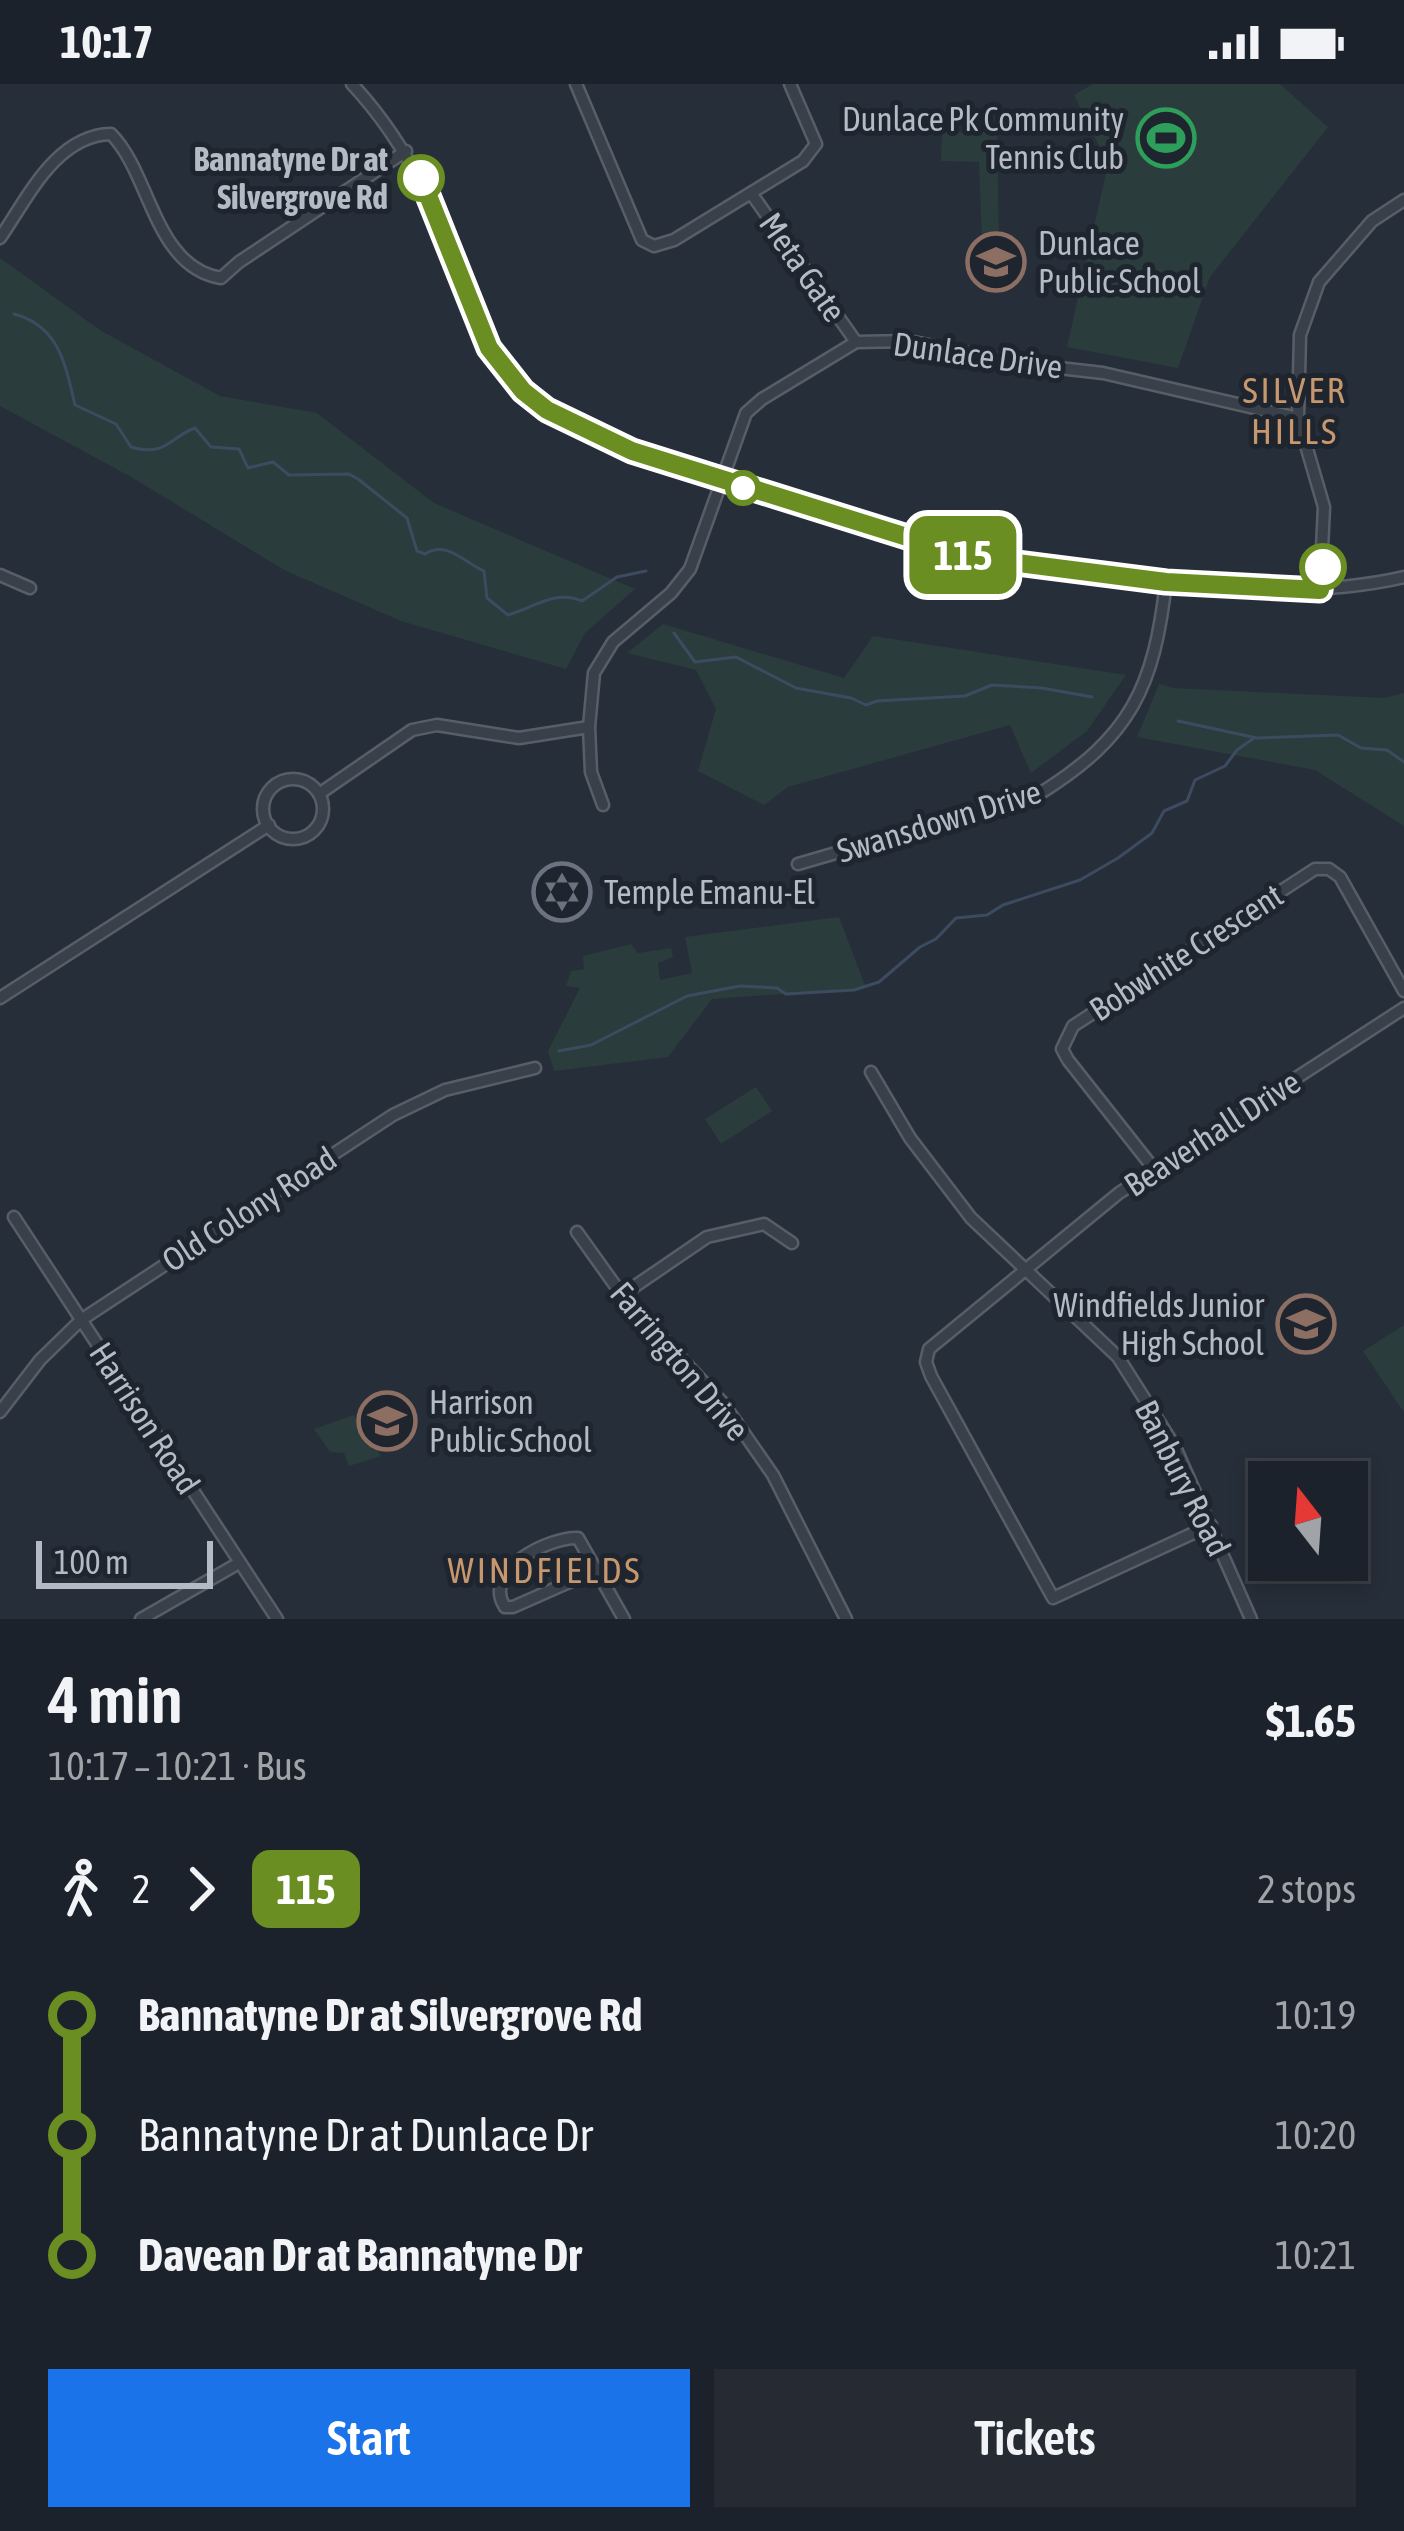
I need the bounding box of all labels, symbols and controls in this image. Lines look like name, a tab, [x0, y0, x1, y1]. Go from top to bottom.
text: 10:17	[60, 16, 154, 68]
place label: Dunlace Pk Community Tennis Club	[842, 100, 1124, 176]
sports icon: Dunlace Pk Community Tennis Club	[1135, 107, 1197, 169]
place label: Bannatyne Dr at Silvergrove Rd	[193, 140, 388, 216]
marker: Bannatyne Dr at Silvergrove Rd	[399, 156, 443, 200]
street label: Meta Gate	[752, 206, 854, 328]
place label: Dunlace Public School	[1038, 224, 1201, 300]
school or university icon: Dunlace Public School	[965, 231, 1027, 293]
street label: Dunlace Drive	[891, 324, 1065, 386]
district label: SILVER HILLS	[1242, 369, 1348, 452]
unlabelled marker	[727, 472, 759, 504]
line badge: 115	[894, 516, 1032, 594]
text: 115	[933, 531, 993, 579]
unlabelled marker	[1301, 545, 1345, 589]
street label: Swansdown Drive	[833, 772, 1045, 870]
synagogue icon: Temple Emanu-El	[531, 861, 593, 923]
place label: Temple Emanu-El	[604, 873, 815, 911]
street label: Bobwhite Crescent	[1082, 876, 1290, 1028]
street label: Beaverhall Drive	[1117, 1062, 1307, 1204]
street label: Old Colony Road	[155, 1139, 343, 1279]
street label: Farrington Drive	[603, 1274, 757, 1448]
place label: Windfields Junior High School	[1054, 1286, 1265, 1362]
school or university icon: Windfields Junior High School	[1275, 1293, 1337, 1355]
street label: Harrison Road	[82, 1335, 208, 1501]
place label: Harrison Public School	[429, 1383, 592, 1459]
school or university icon: Harrison Public School	[356, 1390, 418, 1452]
street label: Banbury Road	[1128, 1394, 1238, 1562]
north arrow	[1248, 1461, 1368, 1581]
map controls	[1248, 1461, 1368, 1581]
scale bar	[36, 1535, 213, 1588]
text: 100 m	[54, 1543, 129, 1581]
district label: WINDFIELDS	[448, 1549, 642, 1591]
text: 4 min	[48, 1661, 183, 1737]
text: $1.65	[1266, 1695, 1356, 1747]
text: 10:17 – 10:21 · Bus	[48, 1744, 307, 1788]
icon: walk	[48, 1856, 114, 1922]
icon: forward	[168, 1856, 234, 1922]
text: 115	[276, 1865, 336, 1913]
text: 2	[132, 1867, 150, 1911]
text: 2 stops	[1257, 1867, 1356, 1911]
text: Bannatyne Dr at Silvergrove Rd	[138, 1989, 642, 2041]
text: 10:19	[1275, 1993, 1356, 2037]
text: Bannatyne Dr at Dunlace Dr	[138, 2109, 593, 2161]
text: 10:20	[1275, 2113, 1356, 2157]
text: Davean Dr at Bannatyne Dr	[138, 2229, 581, 2281]
text: 10:21	[1275, 2233, 1356, 2277]
button: Start	[48, 2369, 690, 2507]
button: Tickets	[714, 2369, 1356, 2507]

